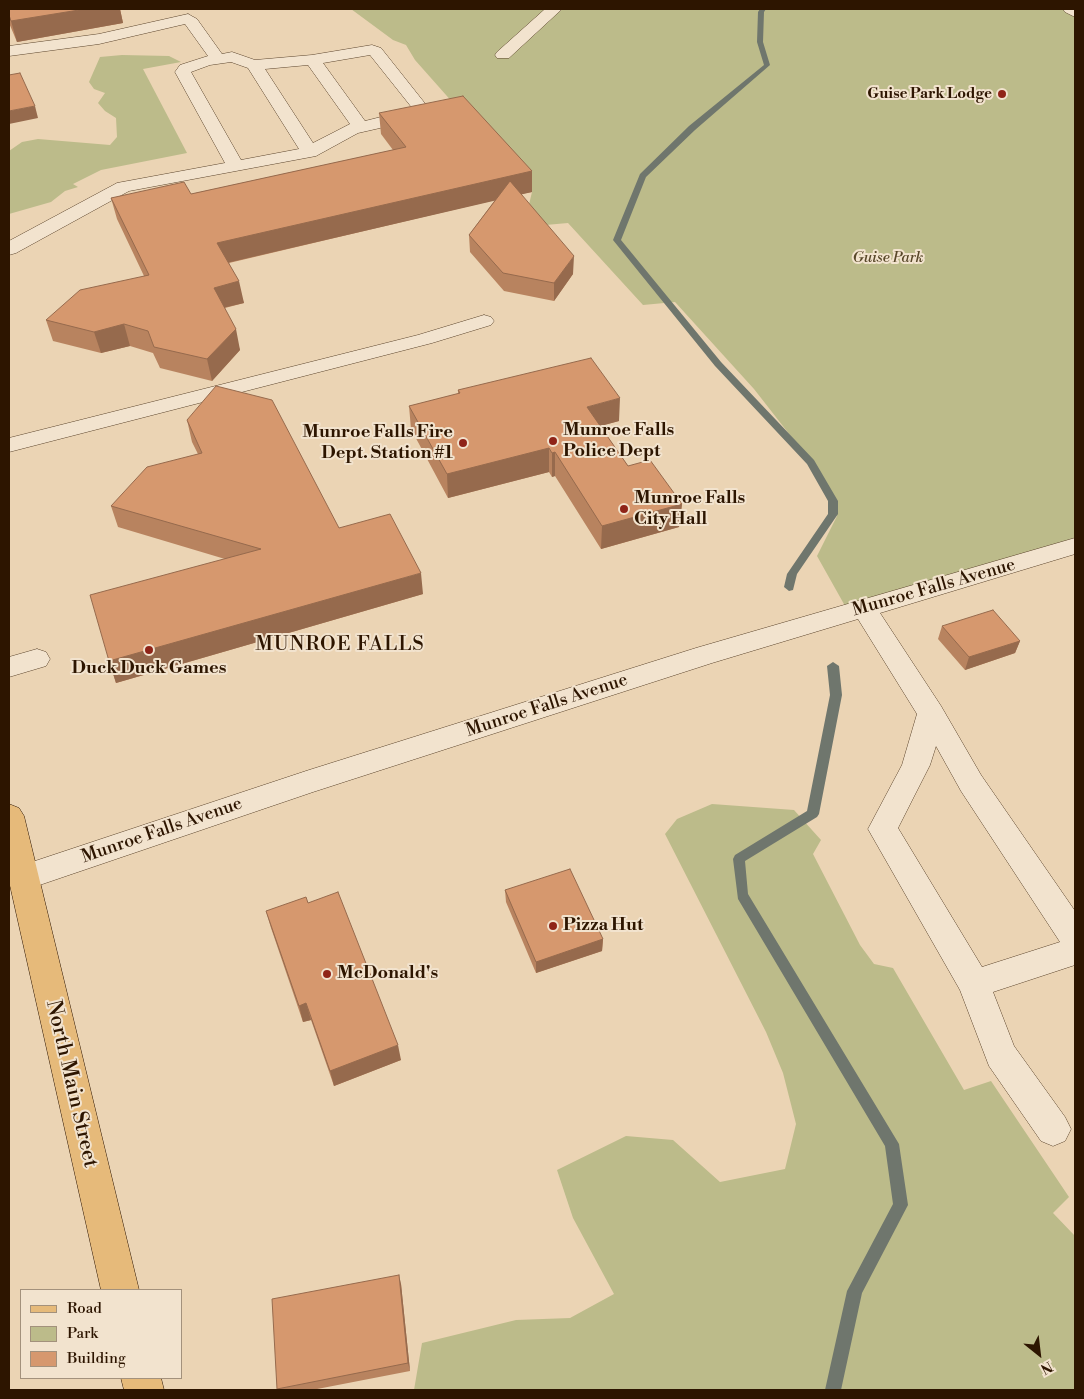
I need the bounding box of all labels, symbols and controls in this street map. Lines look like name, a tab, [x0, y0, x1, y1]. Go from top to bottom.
place label: Guise Park Lodge	[867, 85, 992, 103]
marker: Guise Park Lodge	[996, 88, 1008, 100]
park label: Guise Park	[853, 249, 923, 267]
place label: Munroe Falls Police Dept	[563, 420, 674, 462]
place label: Munroe Falls Fire Dept. Station #1	[302, 422, 453, 464]
marker: Munroe Falls Police Dept	[547, 435, 559, 447]
marker: Munroe Falls Fire Dept. Station #1	[457, 437, 469, 449]
place label: Munroe Falls City Hall	[634, 488, 745, 530]
marker: Munroe Falls City Hall	[618, 503, 630, 515]
street label: Munroe Falls Avenue	[850, 554, 1018, 622]
district label: MUNROE FALLS	[254, 633, 426, 657]
marker: Duck Duck Games	[143, 644, 155, 656]
place label: Duck Duck Games	[72, 658, 226, 680]
street label: Munroe Falls Avenue	[463, 670, 631, 742]
street label: Munroe Falls Avenue	[79, 793, 245, 869]
place label: Pizza Hut	[563, 915, 643, 937]
marker: Pizza Hut	[547, 920, 559, 932]
place label: McDonald's	[337, 963, 438, 985]
marker: McDonald's	[321, 968, 333, 980]
street label: North Main Street	[39, 998, 103, 1170]
legend	[20, 1289, 182, 1379]
text: Road	[67, 1299, 102, 1318]
text: Park	[67, 1324, 98, 1343]
north arrow	[1014, 1329, 1064, 1379]
text: Building	[67, 1349, 126, 1368]
text: N	[1037, 1357, 1055, 1378]

